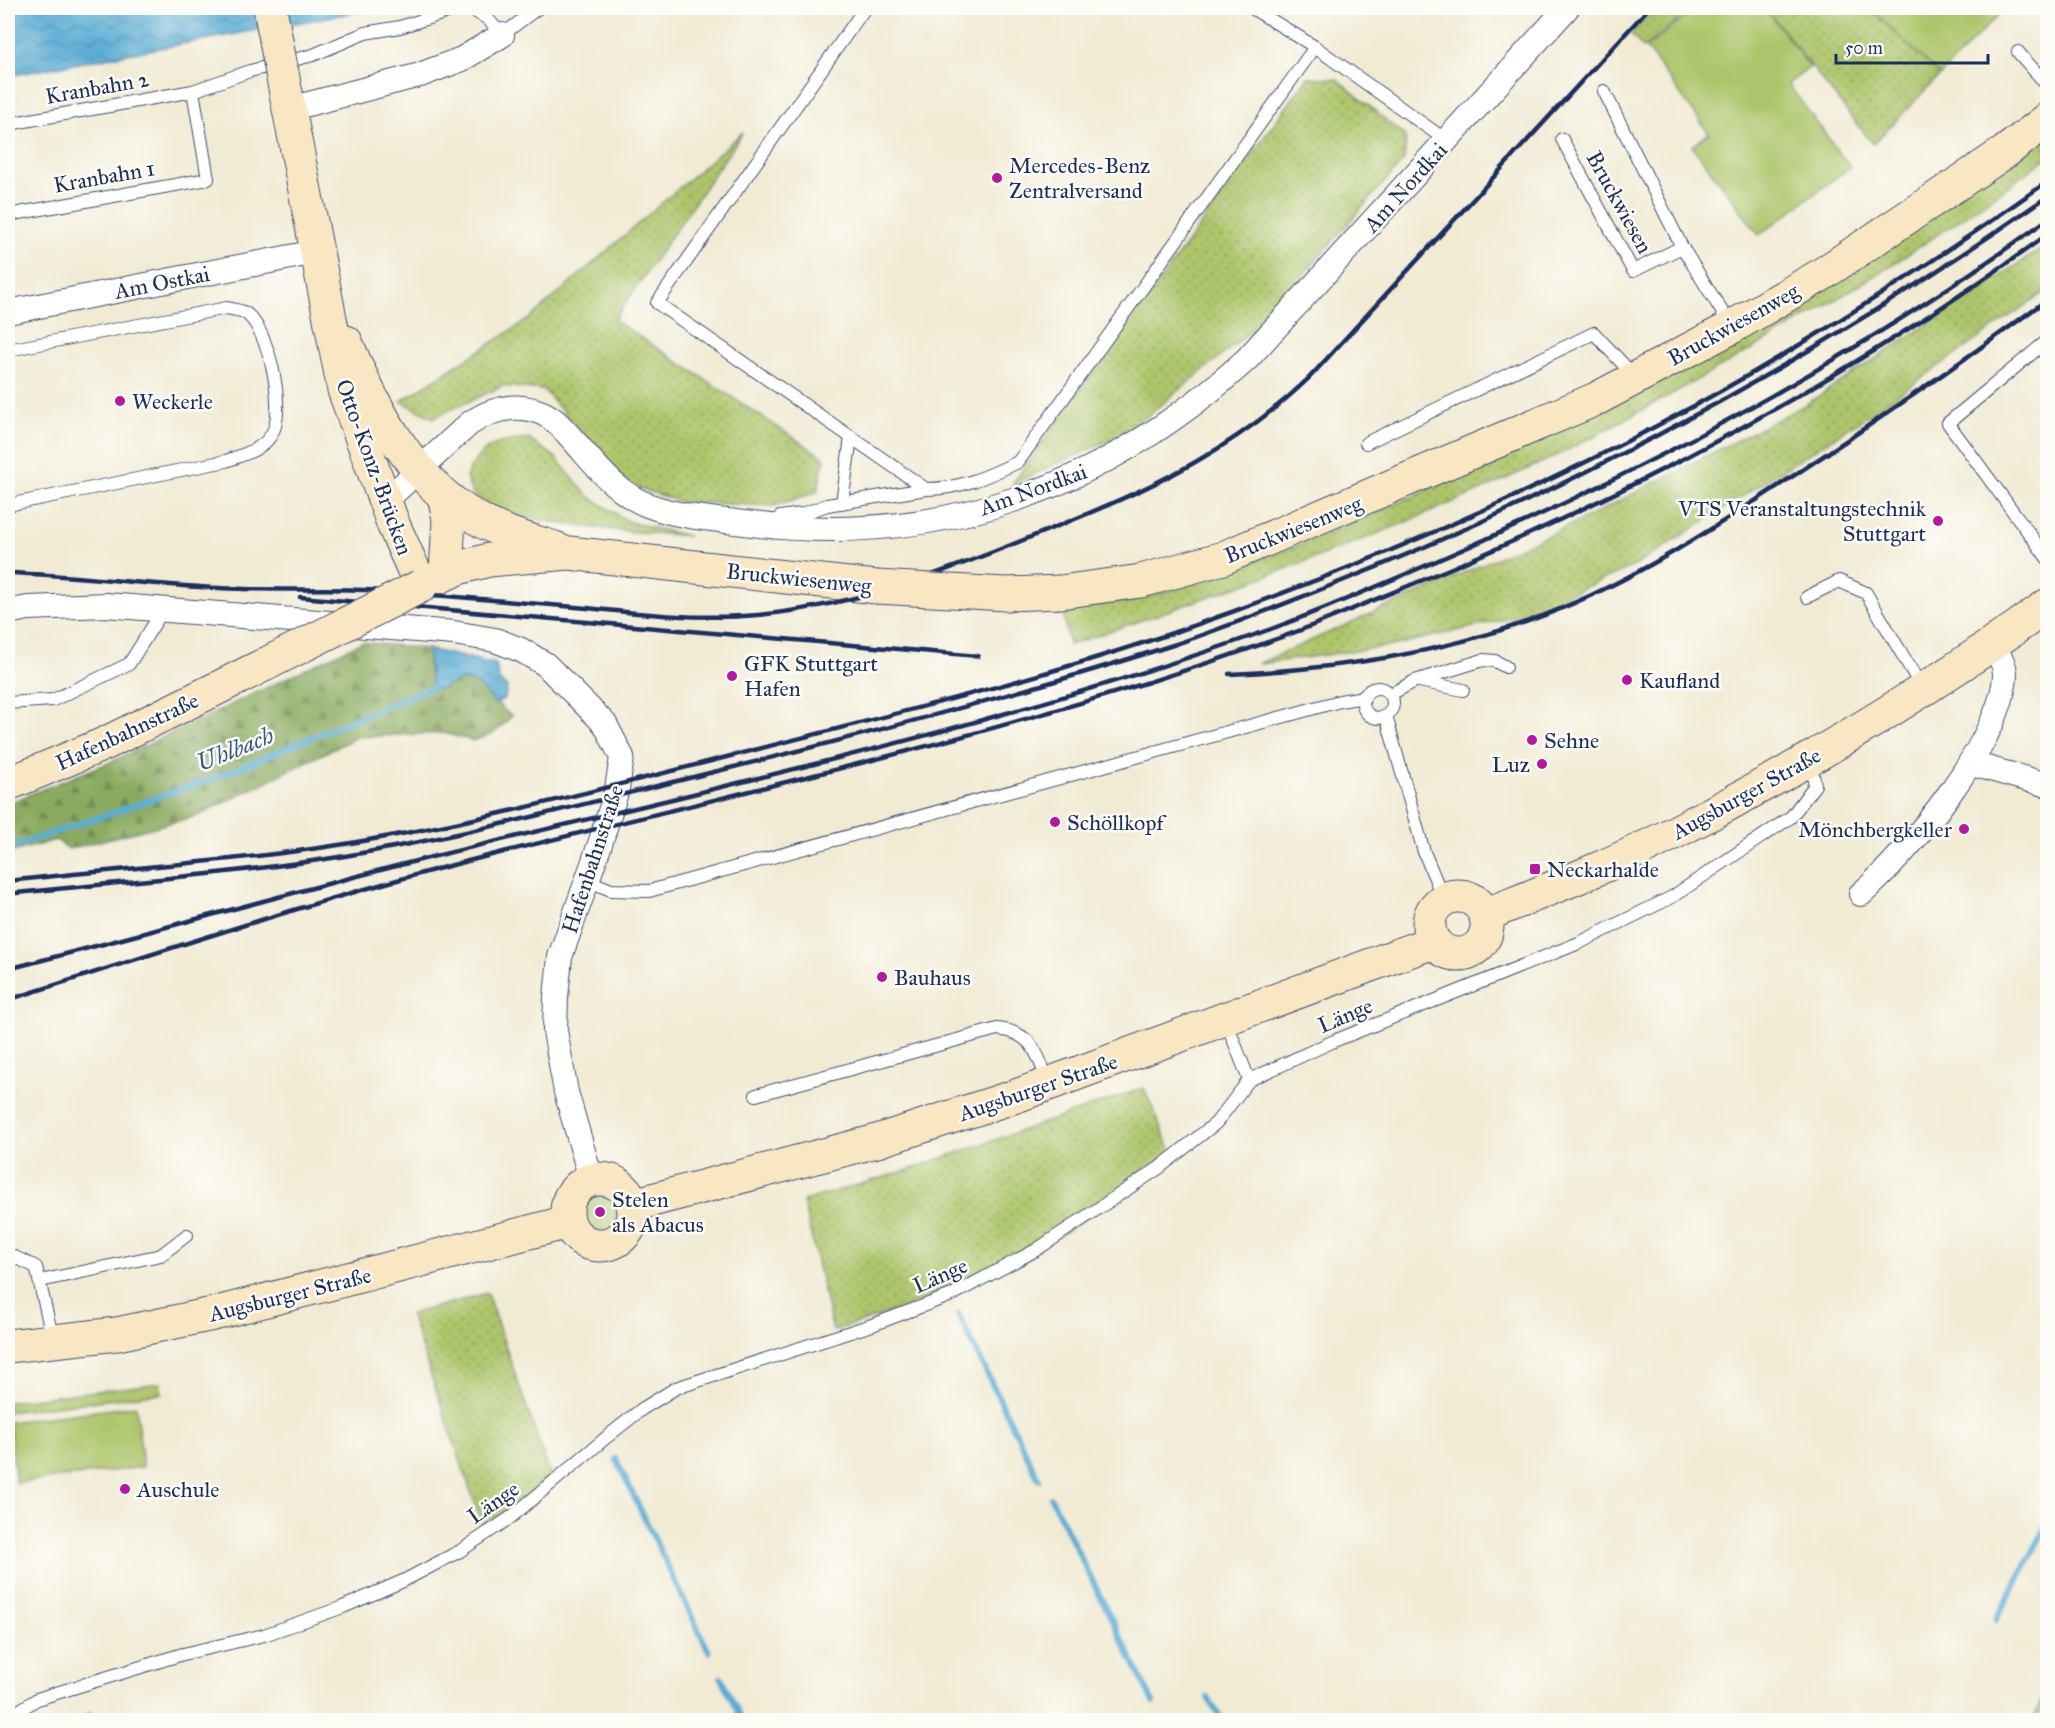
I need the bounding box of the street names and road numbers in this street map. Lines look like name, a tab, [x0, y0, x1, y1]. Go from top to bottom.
street label: Kranbahn 2	[43, 65, 151, 110]
street label: Am Nordkai	[1357, 137, 1453, 239]
street label: Bruckwiesen	[1580, 146, 1659, 258]
street label: Kranbahn 1	[51, 154, 157, 199]
street label: Am Ostkai	[111, 260, 212, 305]
street label: Bruckwiesenweg	[1663, 277, 1804, 372]
street label: Otto-Konz-Brücken	[330, 376, 419, 559]
street label: Am Nordkai	[975, 458, 1091, 522]
street label: Bruckwiesenweg	[1220, 489, 1367, 569]
street label: Bruckwiesenweg	[725, 557, 874, 600]
street label: Hafenbahnstraße	[51, 687, 203, 776]
street label: Augsburger Straße	[1666, 741, 1825, 846]
street label: Hafenbahnstraße	[556, 781, 629, 937]
street label: Länge	[1314, 992, 1377, 1039]
street label: Augsburger Straße	[954, 1048, 1121, 1128]
street label: Länge	[909, 1252, 972, 1299]
street label: Augsburger Straße	[205, 1261, 374, 1328]
street label: Länge	[462, 1475, 524, 1530]

